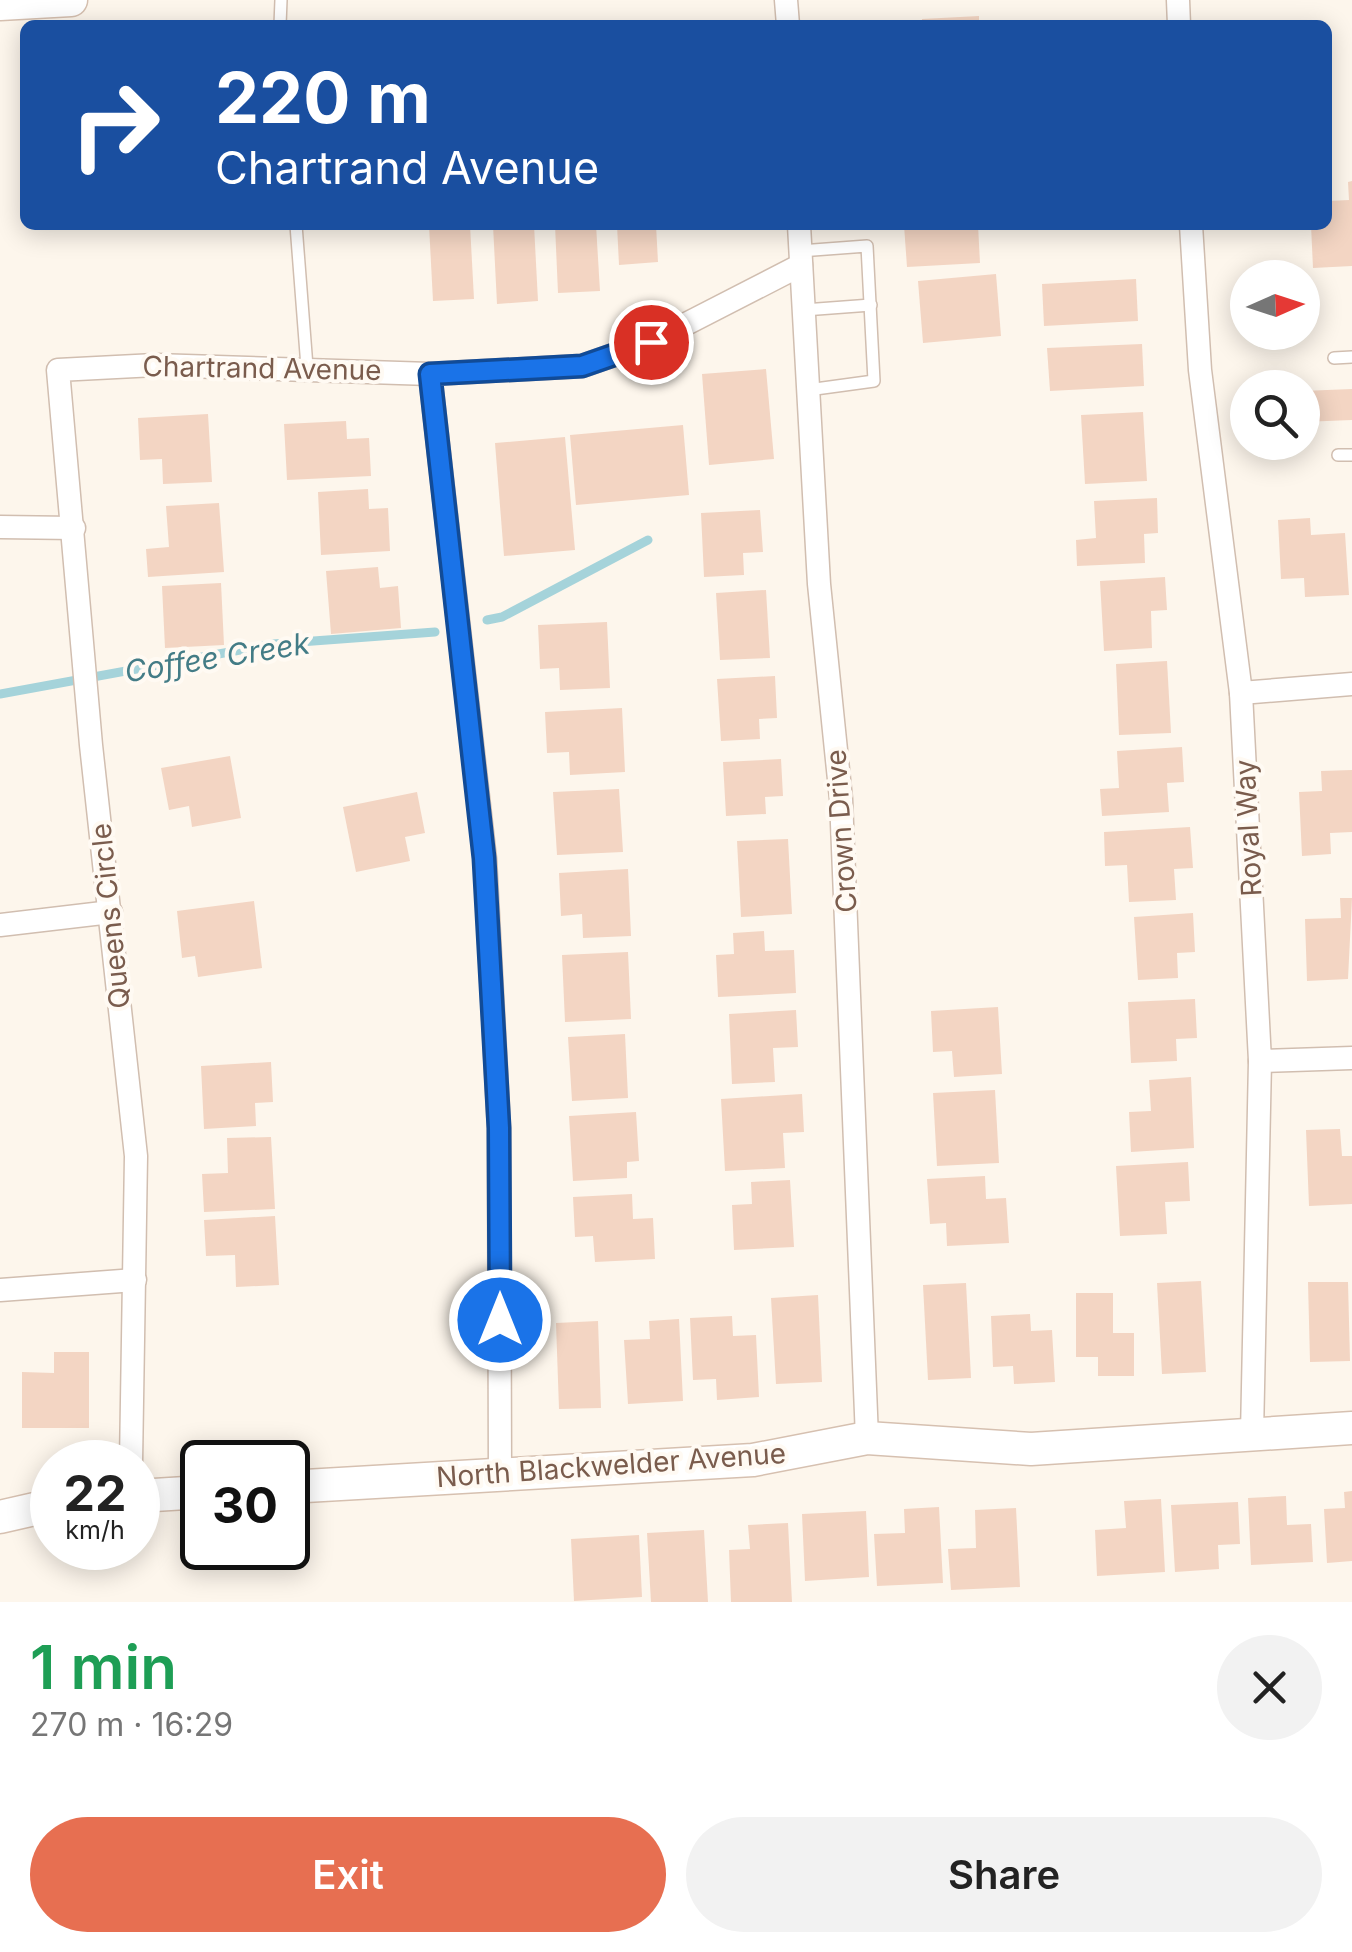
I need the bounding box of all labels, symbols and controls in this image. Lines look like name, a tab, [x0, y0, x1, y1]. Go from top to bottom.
text: 220 m	[215, 55, 431, 140]
icon: right	[50, 60, 180, 190]
text: Chartrand Avenue	[215, 140, 599, 195]
north arrow	[1230, 260, 1320, 350]
map controls	[1230, 260, 1320, 460]
pin	[609, 300, 694, 385]
icon: arrive	[624, 315, 679, 370]
street label: Chartrand Avenue	[142, 349, 382, 387]
button: search	[1230, 370, 1320, 460]
water label: Coffee Creek	[122, 625, 313, 689]
street label: Crown Drive	[818, 748, 864, 914]
street label: Royal Way	[1227, 759, 1269, 897]
street label: Queens Circle	[83, 822, 137, 1010]
position arrow	[448, 1268, 552, 1372]
street label: North Blackwelder Avenue	[435, 1436, 787, 1494]
speed limit sign: 30	[180, 1440, 310, 1570]
text: 22	[64, 1463, 127, 1523]
text: km/h	[65, 1515, 125, 1545]
text: 1 min	[30, 1631, 177, 1703]
button: close	[1217, 1635, 1322, 1740]
text: 270 m · 16:29	[30, 1705, 233, 1744]
button: Exit	[30, 1817, 666, 1932]
button: Share	[686, 1817, 1322, 1932]

